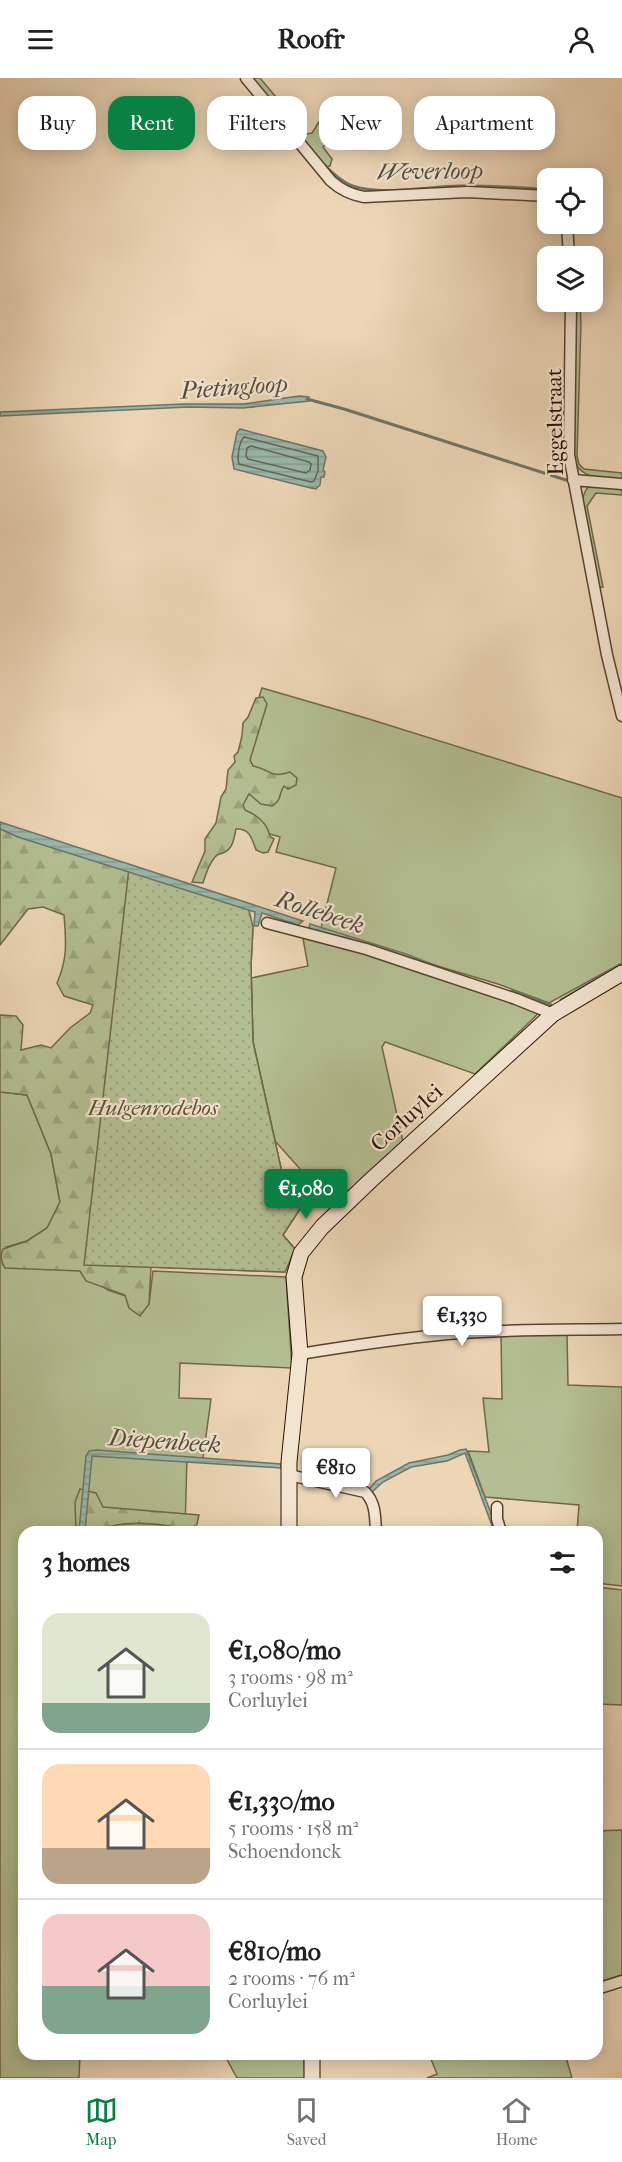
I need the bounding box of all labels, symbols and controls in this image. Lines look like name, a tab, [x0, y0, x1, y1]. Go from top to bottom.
icon: menu	[24, 23, 57, 56]
text: Roofr	[278, 23, 344, 55]
icon: person	[565, 23, 598, 56]
chip: Buy	[18, 96, 96, 150]
chip: Rent	[108, 96, 195, 150]
chip: Filters	[207, 96, 307, 150]
chip: New	[319, 96, 402, 150]
chip: Apartment	[414, 96, 555, 150]
water label: Weverloop	[377, 156, 483, 186]
map controls	[537, 168, 603, 312]
button: locate	[537, 168, 603, 234]
button: layers	[537, 246, 603, 312]
street label: Eggelstraat	[541, 368, 569, 476]
water label: Pietingloop	[178, 369, 289, 405]
water label: Rollebeek	[270, 884, 368, 939]
street label: Corluylei	[365, 1078, 448, 1157]
park label: Hulgenrodebos	[87, 1095, 219, 1121]
pin: €1,080	[257, 1169, 355, 1220]
text: €1,080	[278, 1177, 334, 1200]
pin: €1,330	[413, 1296, 511, 1347]
text: €1,330	[437, 1304, 487, 1327]
water label: Diepenbeek	[106, 1423, 222, 1459]
pin: €810	[300, 1448, 372, 1499]
text: €810	[316, 1456, 356, 1479]
icon: filters	[546, 1546, 579, 1579]
text: 3 homes	[42, 1547, 130, 1578]
text: €1,080/mo	[228, 1635, 341, 1666]
icon: home	[90, 1637, 162, 1709]
text: 3 rooms · 98 m²	[228, 1666, 353, 1689]
text: Corluylei	[228, 1689, 308, 1712]
text: €1,330/mo	[228, 1786, 335, 1817]
icon: home	[90, 1788, 162, 1860]
text: 5 rooms · 158 m²	[228, 1817, 358, 1840]
text: Schoendonck	[228, 1840, 341, 1863]
text: €810/mo	[228, 1936, 321, 1967]
icon: home	[90, 1938, 162, 2010]
text: 2 rooms · 76 m²	[228, 1967, 355, 1990]
text: Corluylei	[228, 1990, 308, 2013]
tab: Map	[85, 2094, 118, 2149]
tab: Saved	[287, 2094, 327, 2149]
tab: Home	[496, 2094, 537, 2149]

